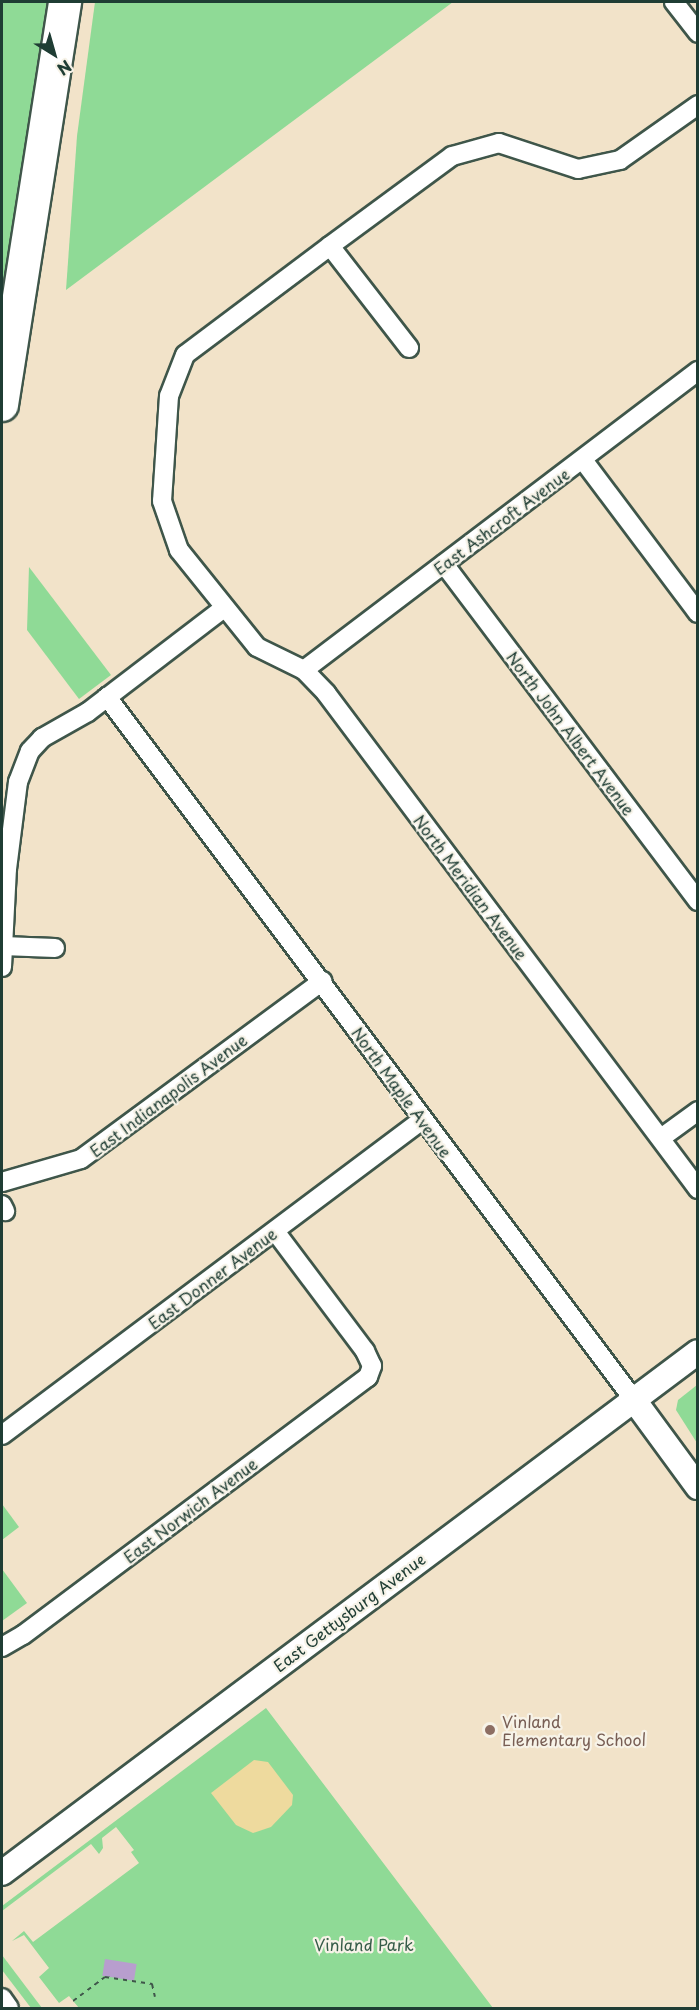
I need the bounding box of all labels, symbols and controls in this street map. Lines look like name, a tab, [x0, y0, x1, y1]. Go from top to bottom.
north arrow	[24, 24, 84, 84]
text: N	[53, 55, 77, 82]
street label: East Ashcroft Avenue	[429, 464, 573, 578]
street label: North John Albert Avenue	[503, 647, 639, 819]
street label: North Meridian Avenue	[410, 810, 532, 964]
street label: North Maple Avenue	[348, 1023, 456, 1161]
street label: East Indianapolis Avenue	[86, 1030, 250, 1160]
street label: East Donner Avenue	[144, 1223, 280, 1333]
street label: East Norwich Avenue	[120, 1454, 260, 1566]
street label: East Gettysburg Avenue	[270, 1549, 428, 1675]
place label: Vinland Elementary School	[502, 1711, 646, 1749]
marker: Vinland Elementary School	[483, 1723, 497, 1737]
park label: Vinland Park	[314, 1934, 414, 1954]

